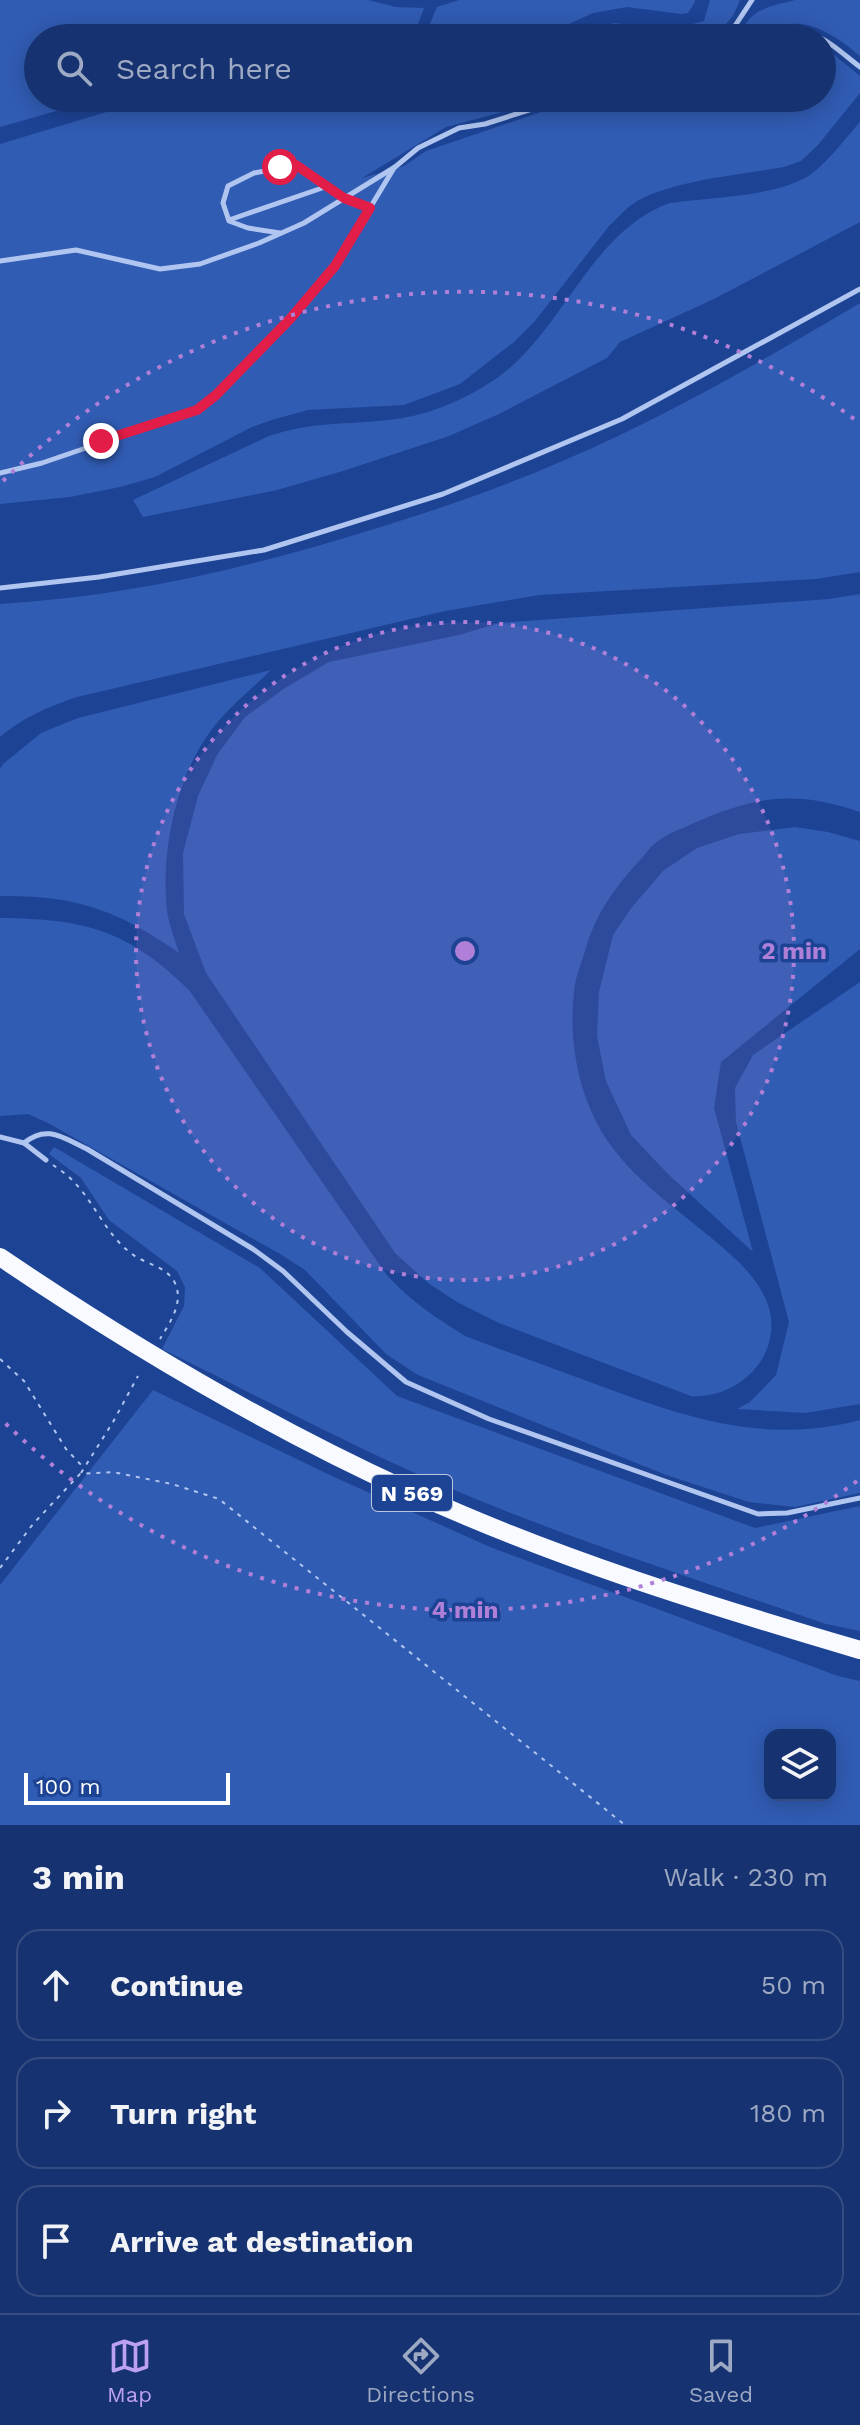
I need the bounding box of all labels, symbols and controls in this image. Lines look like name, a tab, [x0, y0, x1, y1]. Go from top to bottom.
search box	[24, 24, 836, 112]
icon: search	[52, 46, 96, 90]
text: Search here	[116, 51, 292, 86]
route start	[262, 149, 298, 185]
route end	[83, 423, 119, 459]
centre of rings	[451, 937, 479, 965]
text: 2 min	[761, 937, 827, 965]
road number: N 569	[372, 1475, 452, 1511]
text: 4 min	[432, 1596, 498, 1624]
map controls	[764, 1729, 836, 1801]
button: layers	[764, 1729, 836, 1801]
scale bar	[24, 1769, 230, 1805]
text: 100 m	[36, 1774, 100, 1799]
text: 3 min	[32, 1857, 125, 1897]
text: Walk · 230 m	[663, 1862, 828, 1892]
icon: ahead	[34, 1963, 78, 2007]
text: Continue	[110, 1968, 243, 2003]
text: 50 m	[761, 1970, 826, 2000]
icon: right	[34, 2091, 78, 2135]
text: Turn right	[110, 2096, 256, 2131]
text: 180 m	[750, 2098, 826, 2128]
icon: arrive	[34, 2219, 78, 2263]
text: Arrive at destination	[110, 2224, 414, 2259]
tab: Map	[107, 2334, 152, 2407]
tab: Directions	[366, 2334, 475, 2407]
tab: Saved	[689, 2334, 753, 2407]

